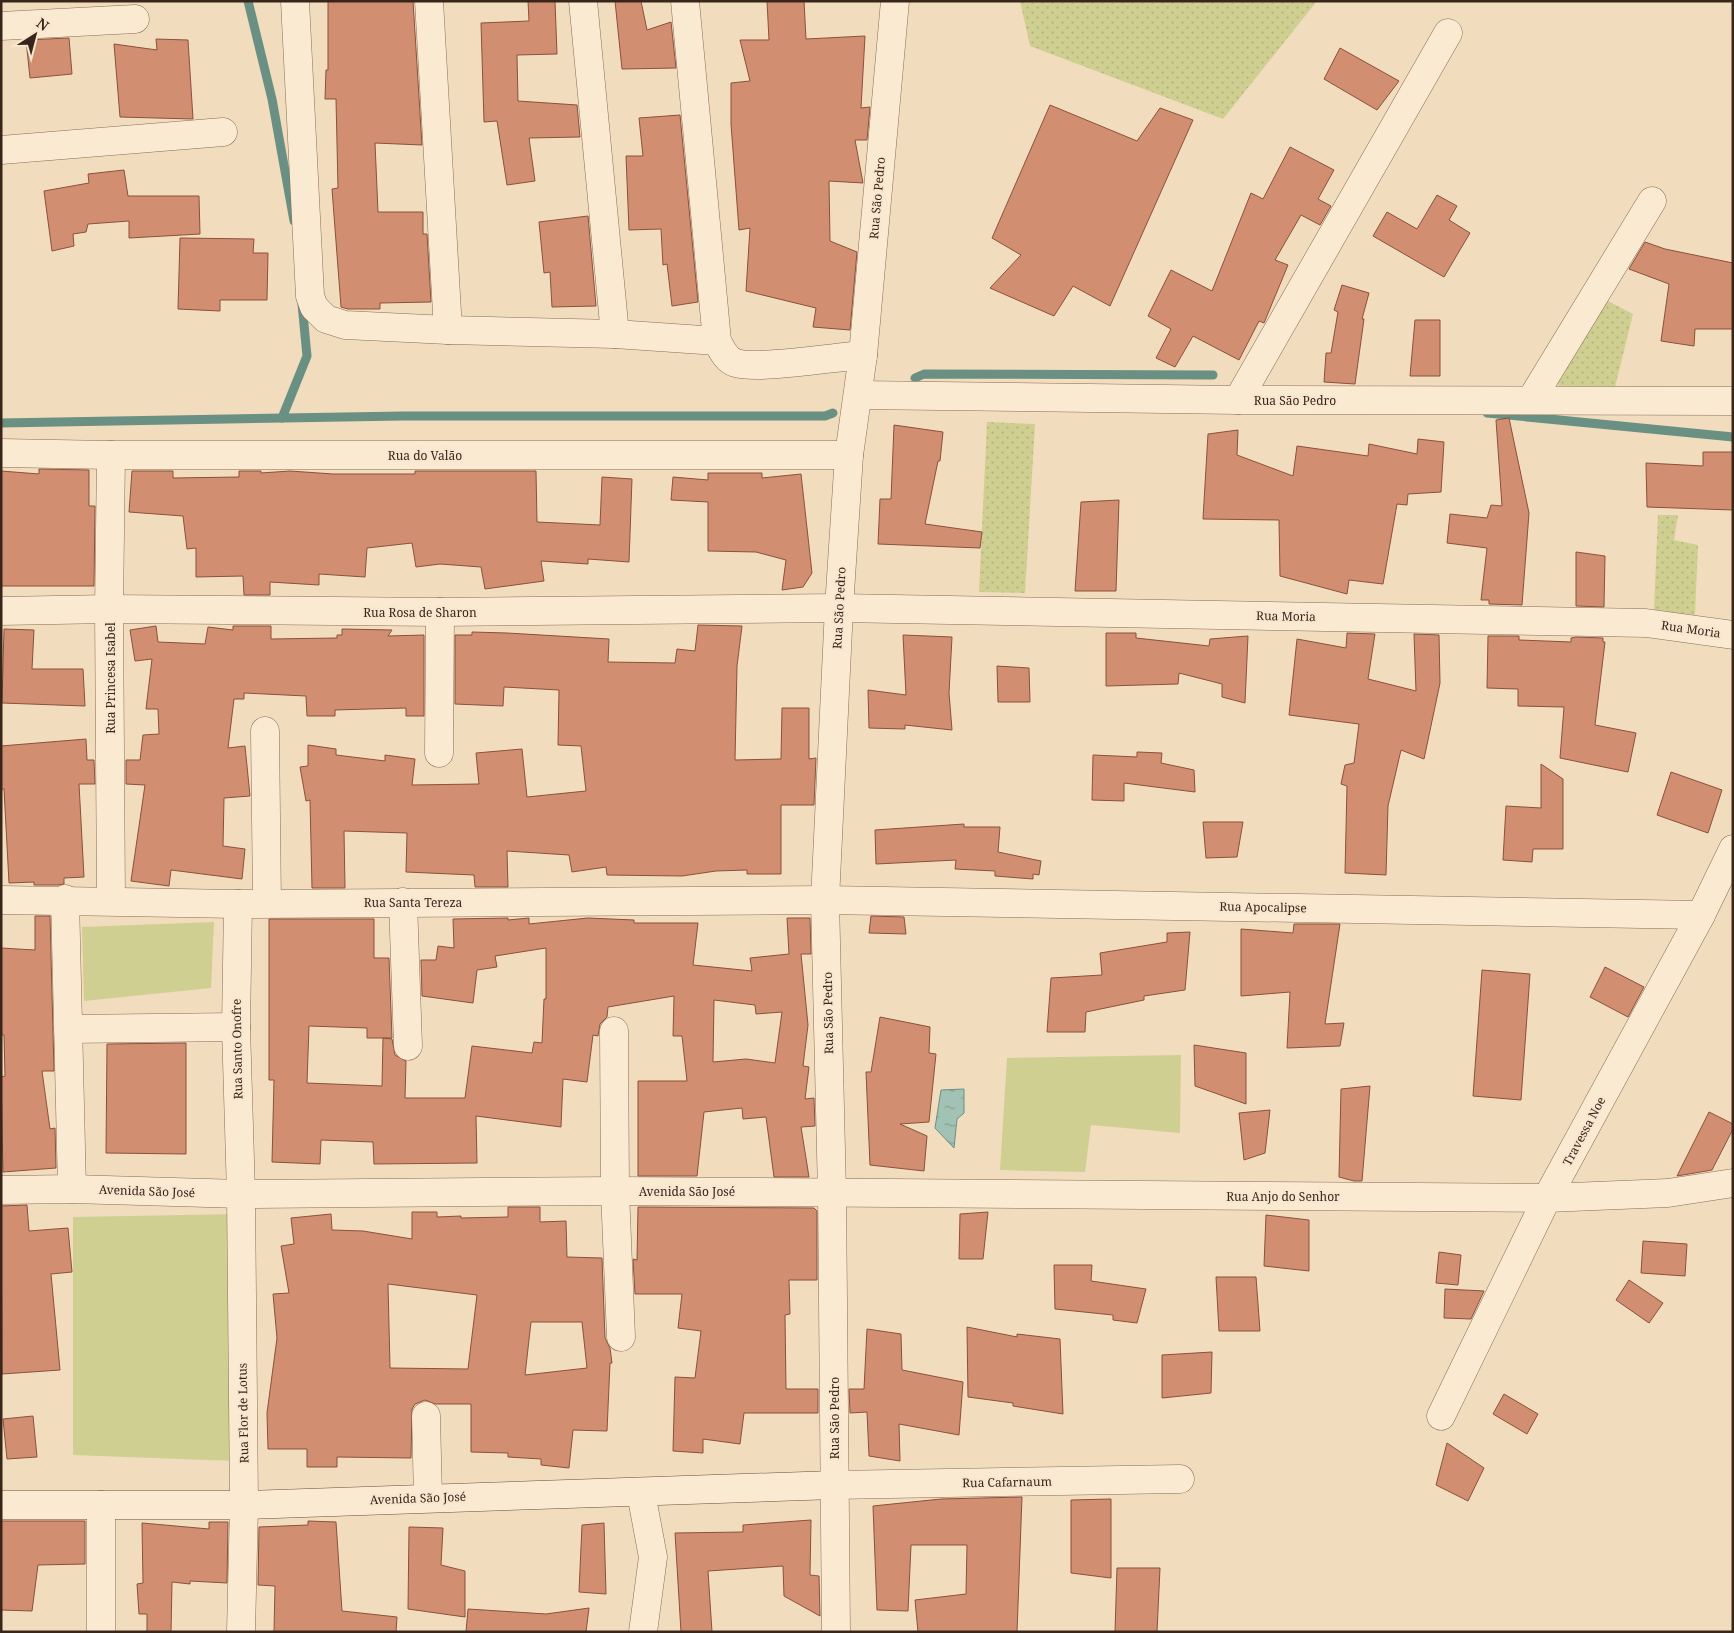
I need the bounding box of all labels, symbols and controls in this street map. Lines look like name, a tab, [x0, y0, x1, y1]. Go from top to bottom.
north arrow	[10, 10, 60, 60]
text: N	[33, 13, 53, 35]
street label: Rua São Pedro	[865, 156, 889, 240]
street label: Rua São Pedro	[1254, 392, 1336, 409]
street label: Rua do Valão	[388, 447, 462, 464]
street label: Rua São Pedro	[828, 566, 850, 650]
street label: Rua Rosa de Sharon	[363, 604, 477, 621]
street label: Rua Moria	[1256, 607, 1316, 625]
street label: Rua Moria	[1660, 616, 1722, 642]
street label: Rua Princesa Isabel	[102, 622, 119, 734]
street label: Rua Santa Tereza	[364, 894, 463, 911]
street label: Rua Apocalipse	[1219, 898, 1307, 916]
street label: Rua São Pedro	[819, 972, 837, 1054]
street label: Rua Santo Onofre	[228, 998, 246, 1100]
street label: Travessa Noe	[1559, 1093, 1609, 1169]
street label: Avenida São José	[99, 1181, 195, 1201]
street label: Avenida São José	[639, 1183, 735, 1200]
street label: Rua Anjo do Senhor	[1226, 1188, 1340, 1205]
street label: Rua Flor de Lotus	[234, 1363, 252, 1463]
street label: Rua São Pedro	[826, 1377, 843, 1459]
street label: Rua Cafarnaum	[962, 1473, 1052, 1491]
street label: Avenida São José	[370, 1488, 466, 1508]

